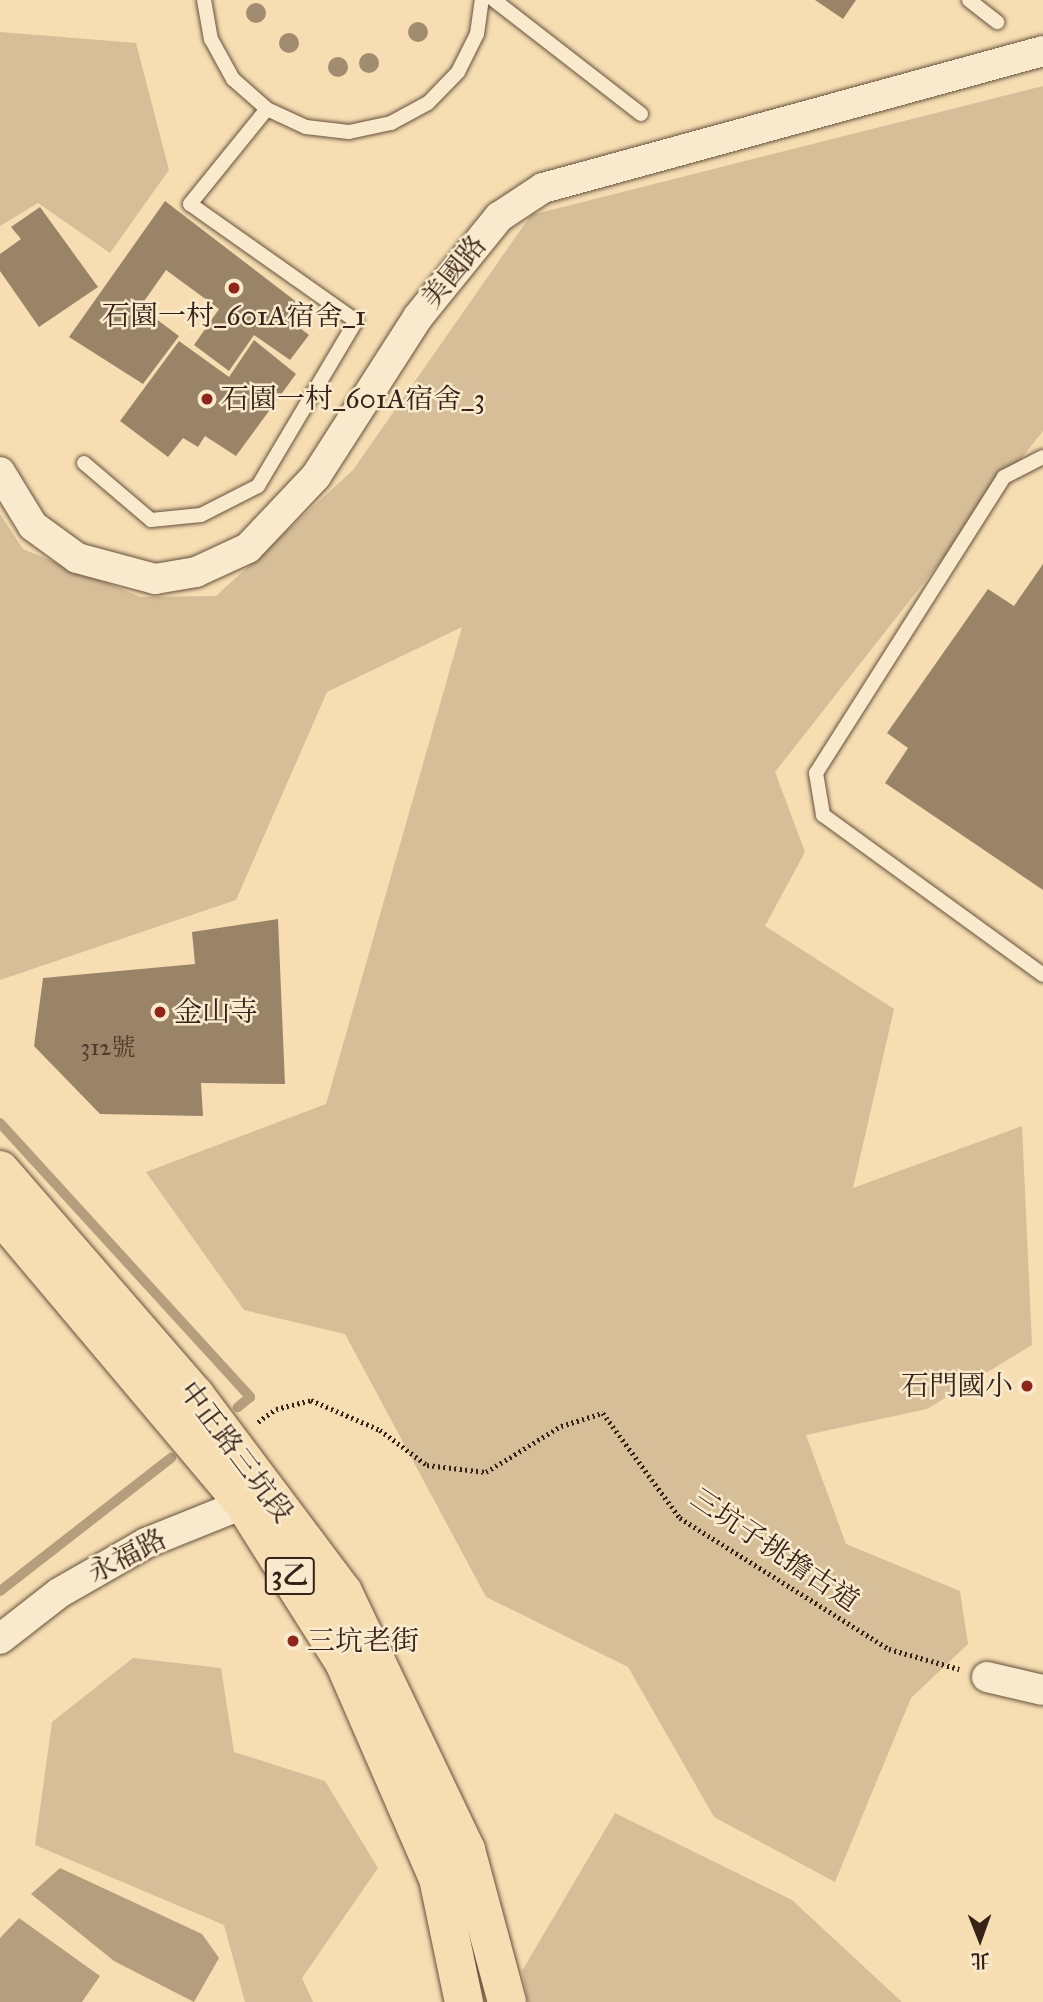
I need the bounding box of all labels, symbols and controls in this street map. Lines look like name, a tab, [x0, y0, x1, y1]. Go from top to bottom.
street label: 美國路	[415, 229, 493, 315]
marker: 石園一村_601A宿舍_1	[226, 280, 242, 296]
place label: 石園一村_601A宿舍_1	[102, 299, 366, 333]
place label: 石園一村_601A宿舍_3	[221, 382, 485, 416]
marker: 石園一村_601A宿舍_3	[199, 391, 215, 407]
place label: 金山寺	[174, 995, 258, 1029]
marker: 金山寺	[152, 1004, 168, 1020]
house number: 312號	[81, 1034, 135, 1062]
place label: 石門國小	[901, 1369, 1013, 1403]
street label: 中正路三坑段	[172, 1375, 300, 1529]
marker: 石門國小	[1019, 1378, 1035, 1394]
street label: 三坑子挑擔古道	[684, 1481, 866, 1619]
street label: 永福路	[82, 1522, 172, 1590]
road number: 3乙	[264, 1554, 316, 1598]
place label: 三坑老街	[307, 1624, 419, 1658]
marker: 三坑老街	[285, 1633, 301, 1649]
north arrow	[945, 1904, 1015, 1974]
text: 北	[971, 1949, 990, 1972]

